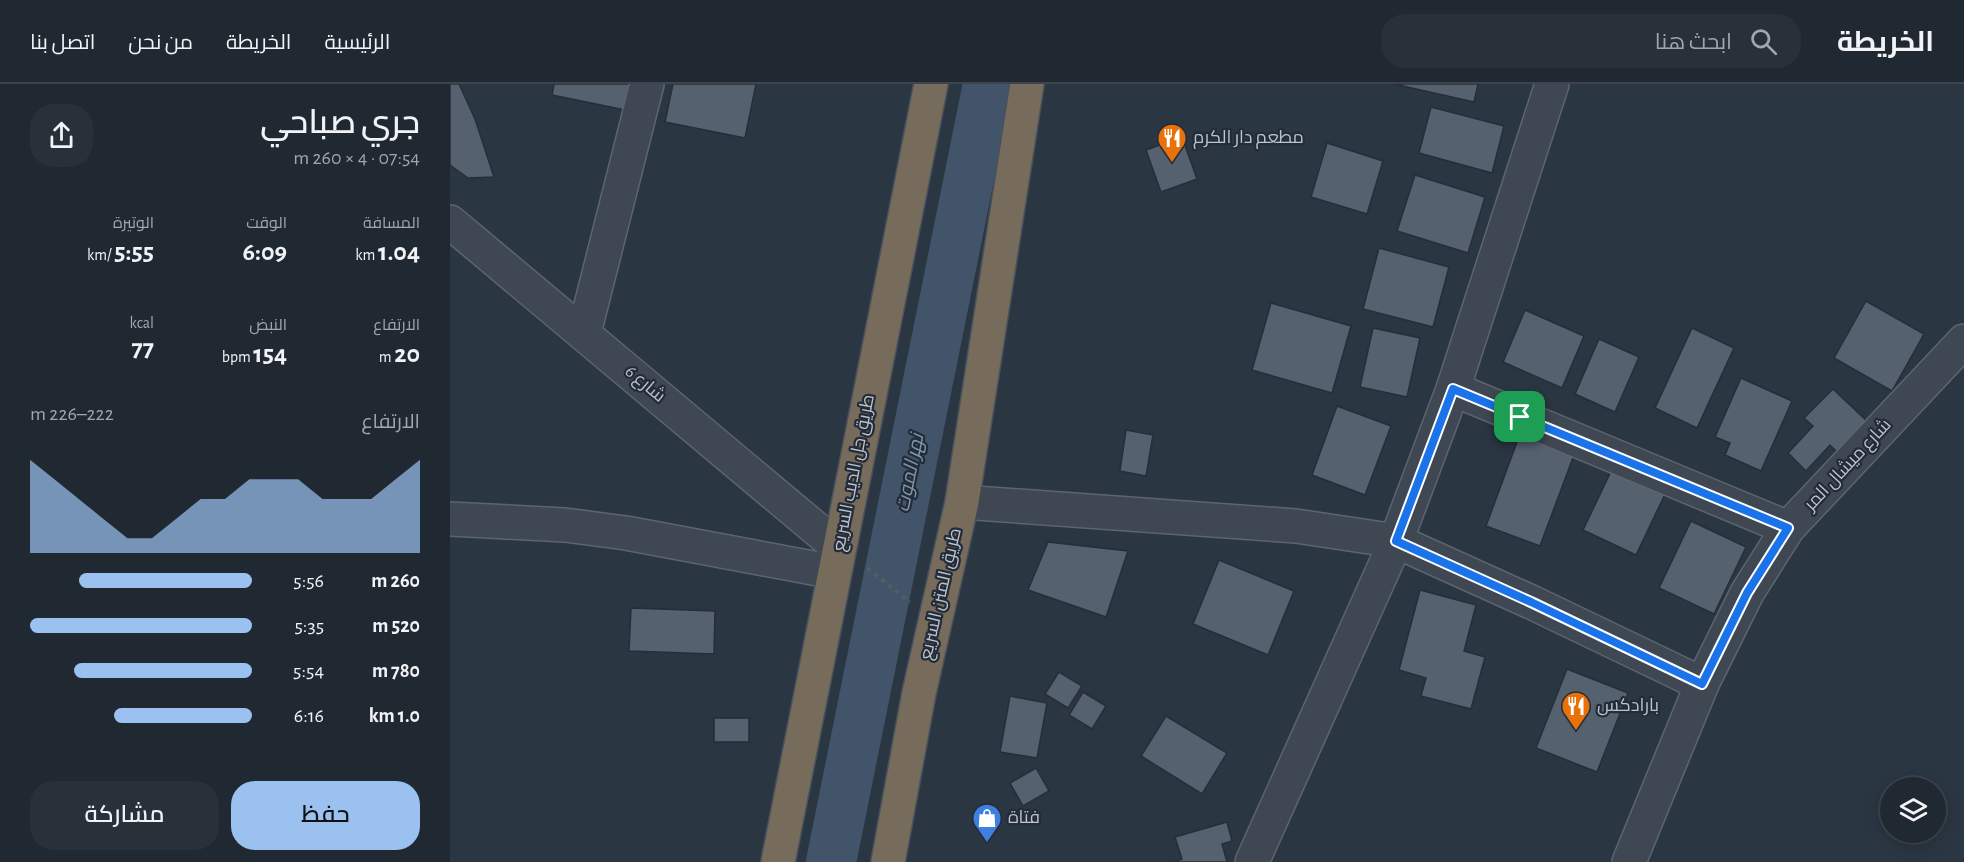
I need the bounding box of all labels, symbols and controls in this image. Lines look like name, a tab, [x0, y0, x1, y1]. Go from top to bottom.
search box	[1381, 14, 1801, 68]
icon: search	[1747, 25, 1780, 58]
text: الخريطة	[1837, 29, 1934, 57]
text: ابحث هنا	[1655, 31, 1732, 53]
text: اتصل بنا	[30, 32, 95, 53]
text: من نحن	[128, 32, 193, 53]
text: الخريطة	[226, 32, 291, 53]
text: الرئيسية	[324, 32, 390, 53]
button: share	[30, 104, 93, 167]
text: جري صباحي	[260, 107, 420, 140]
restaurant icon: مطعم دار الكرم	[1156, 122, 1188, 164]
place label: مطعم دار الكرم	[1193, 129, 1304, 149]
text: 07:54 · 4 × 260 m	[293, 148, 420, 168]
text: الوتيرة	[113, 215, 154, 231]
text: الوقت	[246, 215, 287, 231]
text: المسافة	[363, 215, 420, 231]
text: 5:55	[114, 239, 154, 265]
text: 6:09	[242, 239, 287, 265]
text: 1.04	[378, 239, 420, 265]
text: /km	[87, 247, 114, 263]
text: km	[355, 247, 378, 263]
text: kcal	[130, 315, 154, 331]
text: النبض	[249, 317, 287, 333]
text: الارتفاع	[373, 317, 420, 333]
text: 77	[132, 335, 154, 361]
text: 154	[253, 341, 287, 367]
text: 20	[394, 341, 420, 367]
text: bpm	[222, 349, 253, 365]
text: m	[379, 349, 394, 365]
street label: شارع 6	[620, 361, 669, 407]
pin	[1494, 391, 1545, 442]
street label: طريق جل الديب السريع	[830, 393, 880, 553]
icon: arrive	[1503, 400, 1536, 433]
text: 222–226 m	[30, 404, 114, 424]
text: الارتفاع	[361, 412, 420, 432]
street label: شارع ميشال المر	[1800, 415, 1896, 516]
water label: نهر الموت	[893, 430, 929, 514]
street label: طريق المتن السريع	[917, 526, 967, 662]
text: 5:56	[293, 571, 324, 591]
text: 260 m	[371, 571, 420, 591]
text: 5:35	[294, 616, 324, 636]
text: 520 m	[372, 616, 420, 636]
text: 5:54	[293, 661, 324, 681]
text: 780 m	[372, 661, 420, 681]
restaurant icon: بارادكس	[1560, 690, 1592, 732]
place label: بارادكس	[1597, 697, 1659, 716]
text: 6:16	[294, 706, 324, 726]
text: 1.0 km	[369, 706, 420, 726]
map controls	[1880, 777, 1946, 843]
button: layers	[1880, 777, 1946, 843]
button: مشاركة	[30, 781, 219, 850]
button: حفظ	[231, 781, 420, 850]
shop icon: فتاة	[971, 802, 1003, 844]
place label: فتاة	[1008, 809, 1040, 827]

